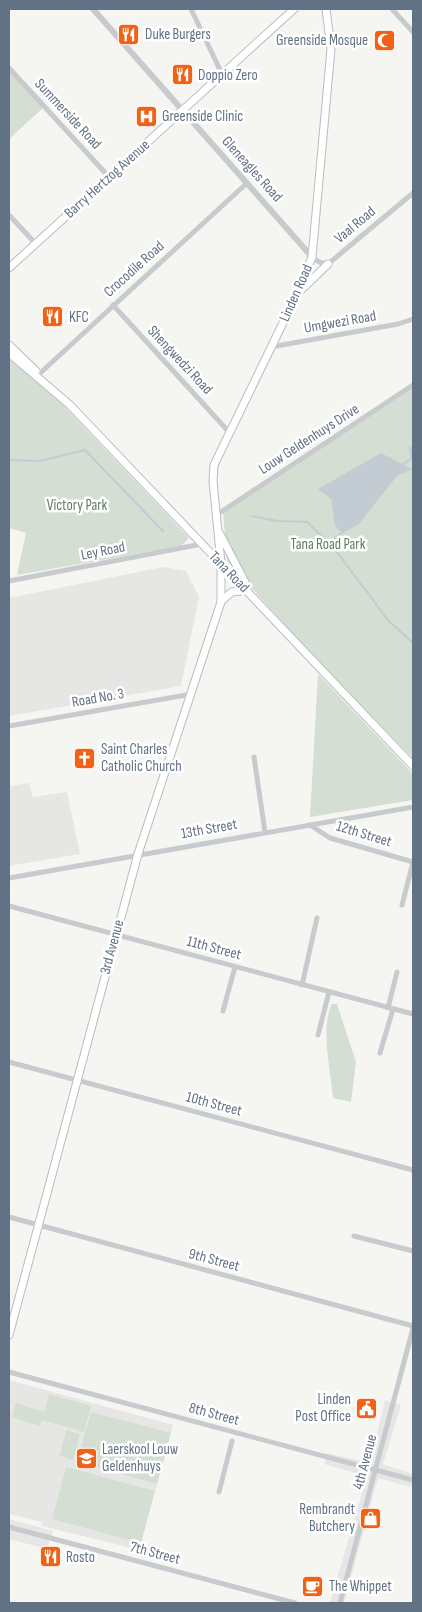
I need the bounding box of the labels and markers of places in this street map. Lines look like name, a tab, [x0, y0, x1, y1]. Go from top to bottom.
restaurant icon: Duke Burgers	[117, 22, 141, 46]
place label: Duke Burgers	[145, 25, 211, 44]
mosque icon: Greenside Mosque	[372, 28, 396, 52]
place label: Greenside Mosque	[276, 31, 368, 50]
restaurant icon: Doppio Zero	[170, 63, 194, 87]
place label: Doppio Zero	[198, 66, 258, 85]
hospital icon: Greenside Clinic	[134, 104, 158, 128]
place label: Greenside Clinic	[162, 107, 243, 126]
restaurant icon: KFC	[41, 305, 65, 329]
place label: KFC	[69, 308, 89, 327]
place label: Saint Charles Catholic Church	[101, 740, 182, 776]
church icon: Saint Charles Catholic Church	[73, 746, 97, 770]
place label: Linden Post Office	[295, 1390, 351, 1426]
public building icon: Linden Post Office	[355, 1396, 379, 1420]
place label: Laerskool Louw Geldenhuys	[102, 1440, 179, 1476]
school or university icon: Laerskool Louw Geldenhuys	[74, 1446, 98, 1470]
place label: Rembrandt Butchery	[299, 1500, 355, 1536]
shop icon: Rembrandt Butchery	[359, 1506, 383, 1530]
restaurant icon: Rosto	[38, 1545, 62, 1569]
place label: Rosto	[66, 1548, 95, 1567]
cafe icon: The Whippet	[301, 1574, 325, 1598]
place label: The Whippet	[329, 1577, 392, 1596]

